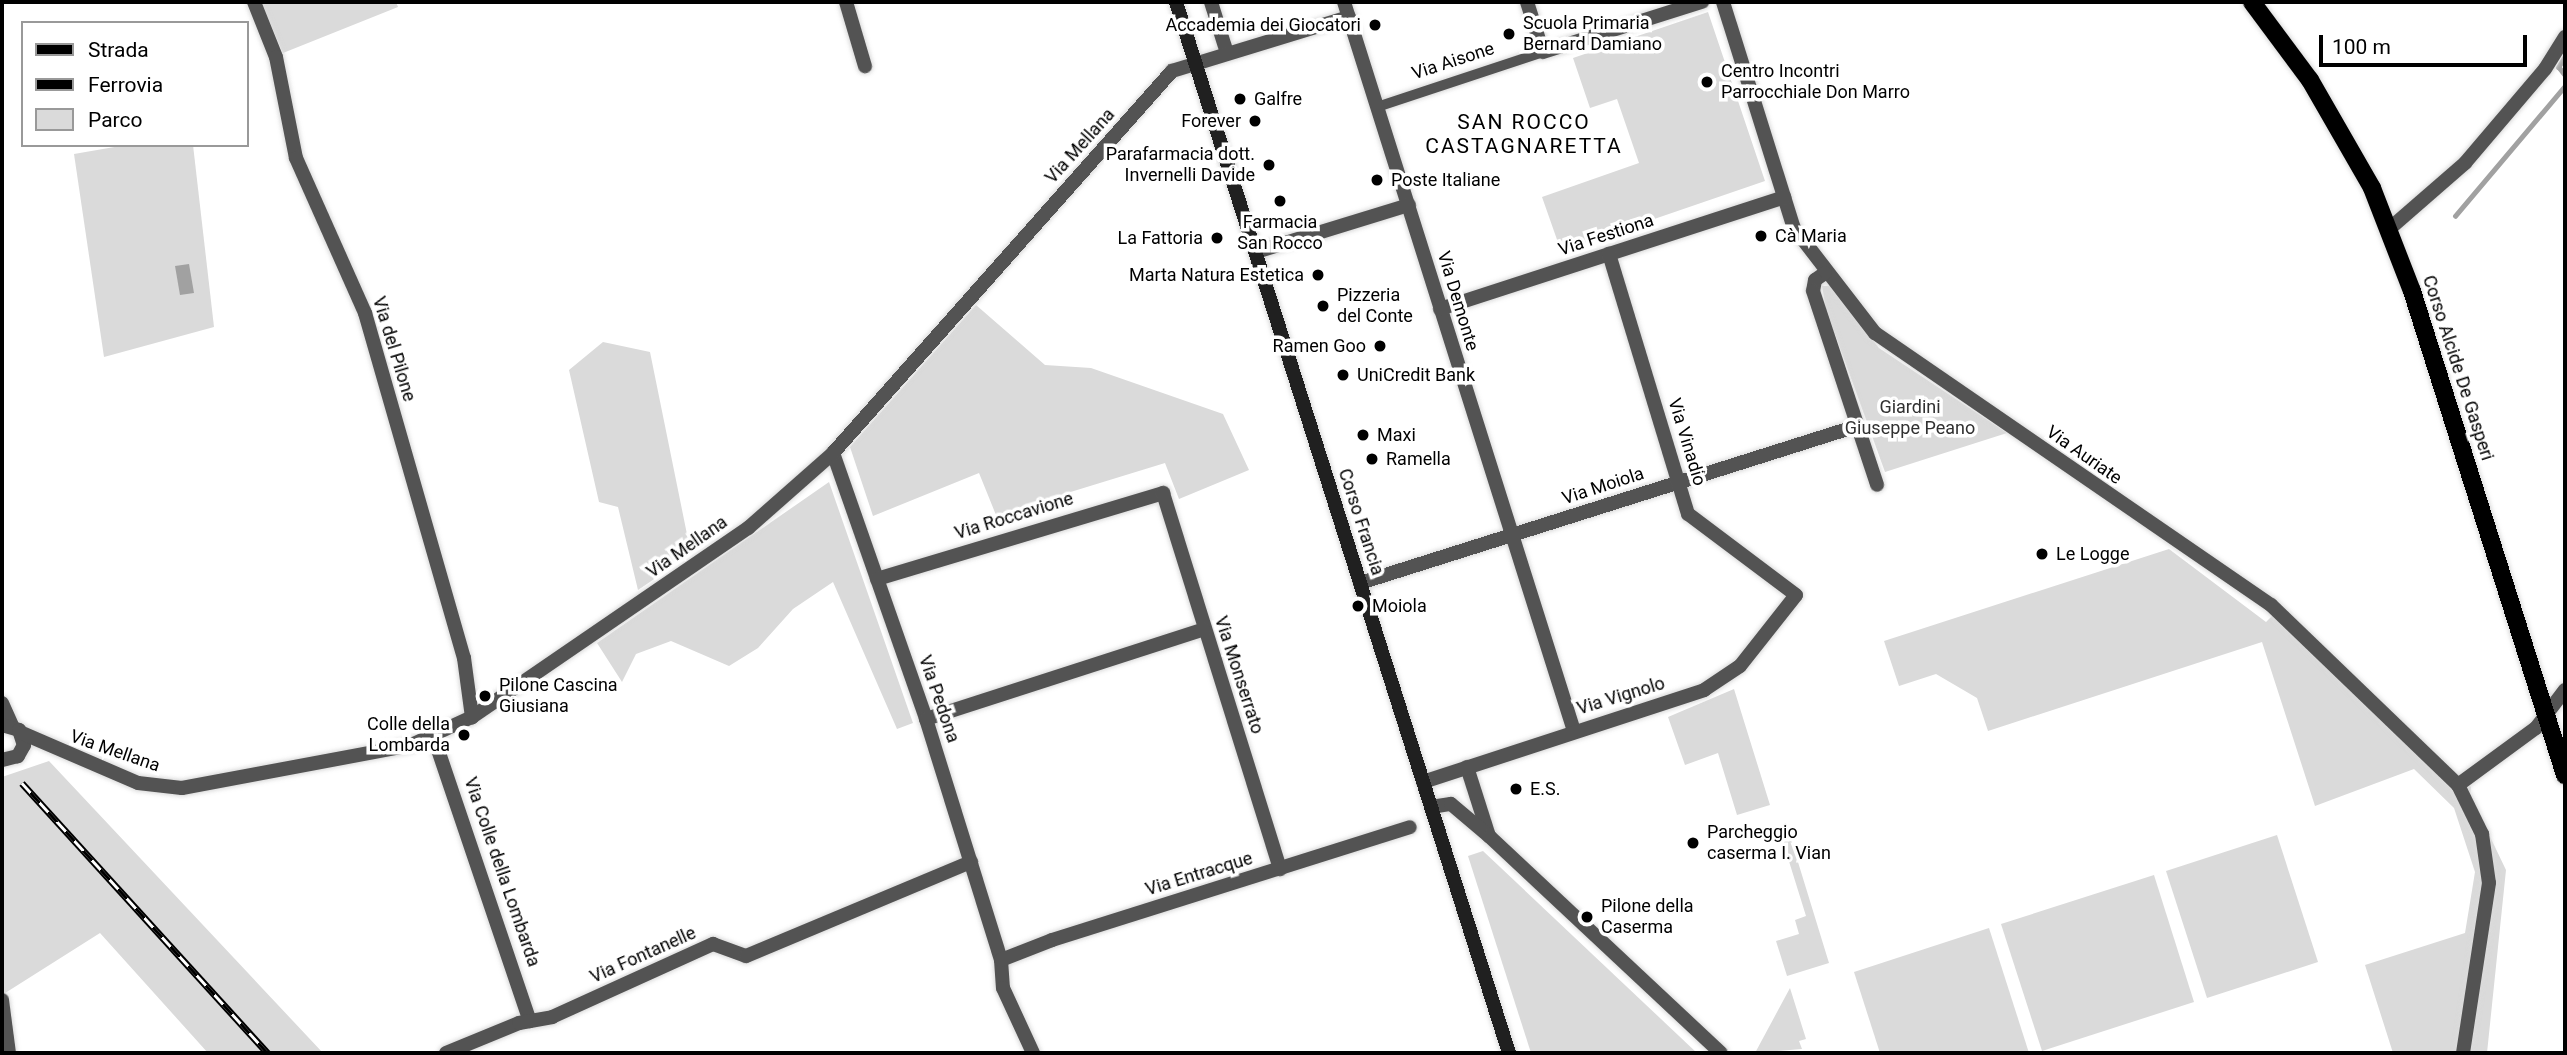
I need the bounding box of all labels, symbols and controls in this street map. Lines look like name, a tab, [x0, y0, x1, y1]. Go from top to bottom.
place label: Scuola Primaria Bernard Damiano	[1523, 13, 1662, 56]
place label: Accademia dei Giocatori	[1165, 14, 1361, 36]
marker: Accademia dei Giocatori	[1367, 17, 1383, 33]
legend	[21, 21, 248, 147]
scale bar	[2322, 21, 2530, 65]
marker: Scuola Primaria Bernard Damiano	[1501, 26, 1517, 42]
text: 100 m	[2332, 35, 2391, 59]
text: Strada	[88, 38, 149, 62]
street label: Via Aisone	[1409, 38, 1497, 84]
place label: Centro Incontri Parrocchiale Don Marro	[1721, 61, 1910, 104]
text: Ferrovia	[88, 73, 163, 97]
marker: Centro Incontri Parrocchiale Don Marro	[1699, 74, 1715, 90]
place label: Galfre	[1254, 88, 1302, 110]
marker: Galfre	[1232, 91, 1248, 107]
street label: Via Mellana	[1041, 104, 1119, 188]
text: Parco	[88, 108, 142, 132]
district label: SAN ROCCO CASTAGNARETTA	[1427, 109, 1621, 159]
place label: Forever	[1181, 110, 1241, 132]
marker: Forever	[1247, 113, 1263, 129]
place label: Parafarmacia dott. Invernelli Davide	[1106, 144, 1255, 186]
marker: Parafarmacia dott. Invernelli Davide	[1261, 157, 1277, 173]
place label: Poste Italiane	[1391, 169, 1500, 191]
marker: Poste Italiane	[1369, 172, 1385, 188]
marker: Farmacia San Rocco	[1272, 193, 1288, 209]
street label: Via Festiona	[1556, 209, 1656, 261]
place label: Farmacia San Rocco	[1237, 212, 1323, 255]
place label: Cà Maria	[1775, 225, 1847, 247]
place label: La Fattoria	[1117, 227, 1203, 249]
marker: Cà Maria	[1753, 228, 1769, 244]
marker: La Fattoria	[1209, 230, 1225, 246]
street label: Via Demonte	[1433, 249, 1483, 353]
place label: Marta Natura Estetica	[1129, 264, 1304, 286]
marker: Marta Natura Estetica	[1310, 267, 1326, 283]
street label: Corso Alcide De Gasperi	[2418, 273, 2498, 463]
place label: Pizzeria del Conte	[1337, 285, 1413, 328]
street label: Via del Pilone	[368, 294, 420, 404]
marker: Pizzeria del Conte	[1315, 298, 1331, 314]
place label: Ramen Goo	[1273, 335, 1366, 357]
marker: Ramen Goo	[1372, 338, 1388, 354]
place label: UniCredit Bank	[1357, 364, 1475, 386]
marker: UniCredit Bank	[1335, 367, 1351, 383]
street label: Via Vinadio	[1663, 396, 1711, 488]
park label: Giardini Giuseppe Peano	[1845, 397, 1975, 440]
street label: Via Auriate	[2042, 421, 2126, 489]
place label: Maxi	[1377, 424, 1416, 446]
marker: Maxi	[1355, 427, 1371, 443]
place label: Ramella	[1386, 448, 1451, 470]
marker: Ramella	[1364, 451, 1380, 467]
street label: Via Moiola	[1559, 463, 1647, 509]
street label: Corso Francia	[1334, 466, 1388, 578]
street label: Via Roccavione	[952, 488, 1076, 544]
street label: Via Mellana	[642, 511, 732, 583]
place label: Le Logge	[2056, 543, 2129, 565]
marker: Le Logge	[2034, 546, 2050, 562]
place label: Moiola	[1372, 595, 1427, 617]
marker: Moiola	[1350, 598, 1366, 614]
street label: Via Monserrato	[1210, 613, 1268, 737]
street label: Via Pedona	[914, 652, 964, 746]
street label: Via Vignolo	[1574, 672, 1668, 720]
place label: Pilone Cascina Giusiana	[499, 675, 618, 718]
marker: Pilone Cascina Giusiana	[477, 688, 493, 704]
place label: Colle della Lombarda	[367, 714, 450, 756]
street label: Via Mellana	[67, 726, 163, 776]
marker: Colle della Lombarda	[456, 727, 472, 743]
street label: Via Colle della Lombarda	[459, 774, 545, 970]
place label: E.S.	[1530, 778, 1560, 800]
marker: E.S.	[1508, 781, 1524, 797]
place label: Parcheggio caserma I. Vian	[1707, 822, 1831, 864]
marker: Parcheggio caserma I. Vian	[1685, 835, 1701, 851]
street label: Via Entracque	[1143, 847, 1255, 901]
place label: Pilone della Caserma	[1601, 896, 1694, 939]
marker: Pilone della Caserma	[1579, 909, 1595, 925]
street label: Via Fontanelle	[587, 922, 699, 988]

